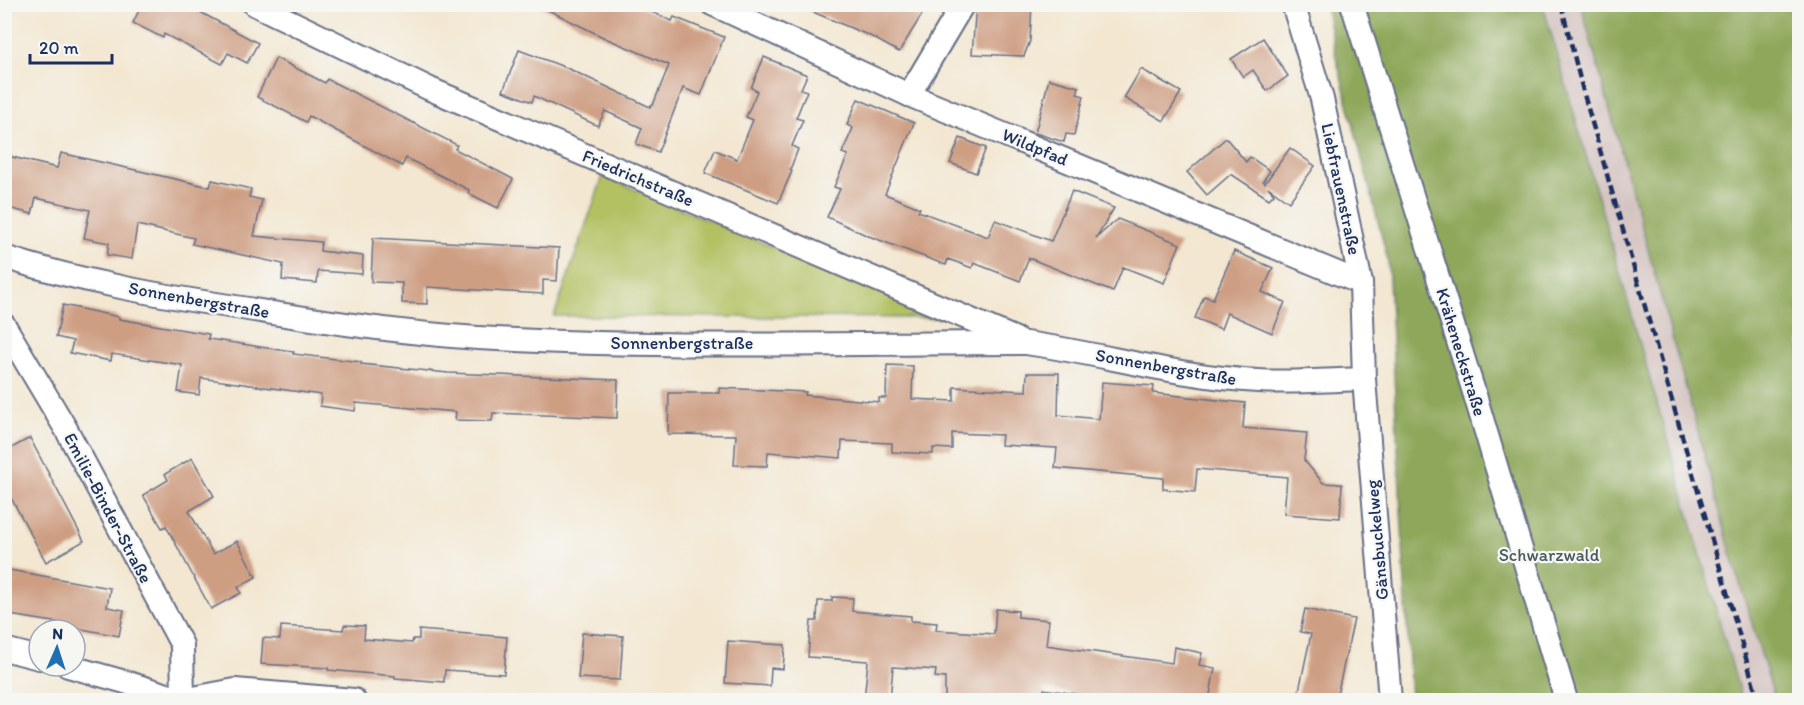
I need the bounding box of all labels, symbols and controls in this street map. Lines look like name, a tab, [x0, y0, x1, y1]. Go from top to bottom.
scale bar	[30, 27, 112, 65]
text: 20 m	[39, 37, 79, 59]
street label: Liebfrauenstraße	[1316, 121, 1366, 257]
street label: Wildpfad	[999, 123, 1072, 171]
street label: Friedrichstraße	[579, 145, 697, 211]
street label: Sonnenbergstraße	[127, 277, 271, 323]
street label: Kräheneckstraße	[1431, 285, 1491, 419]
street label: Sonnenbergstraße	[611, 332, 753, 354]
street label: Sonnenbergstraße	[1094, 344, 1238, 390]
street label: Emilie-Binder-Straße	[59, 429, 157, 587]
street label: Gänsbuckelweg	[1361, 478, 1393, 601]
park label: Schwarzwald	[1499, 544, 1600, 566]
north arrow	[27, 618, 87, 678]
text: N	[52, 624, 64, 643]

